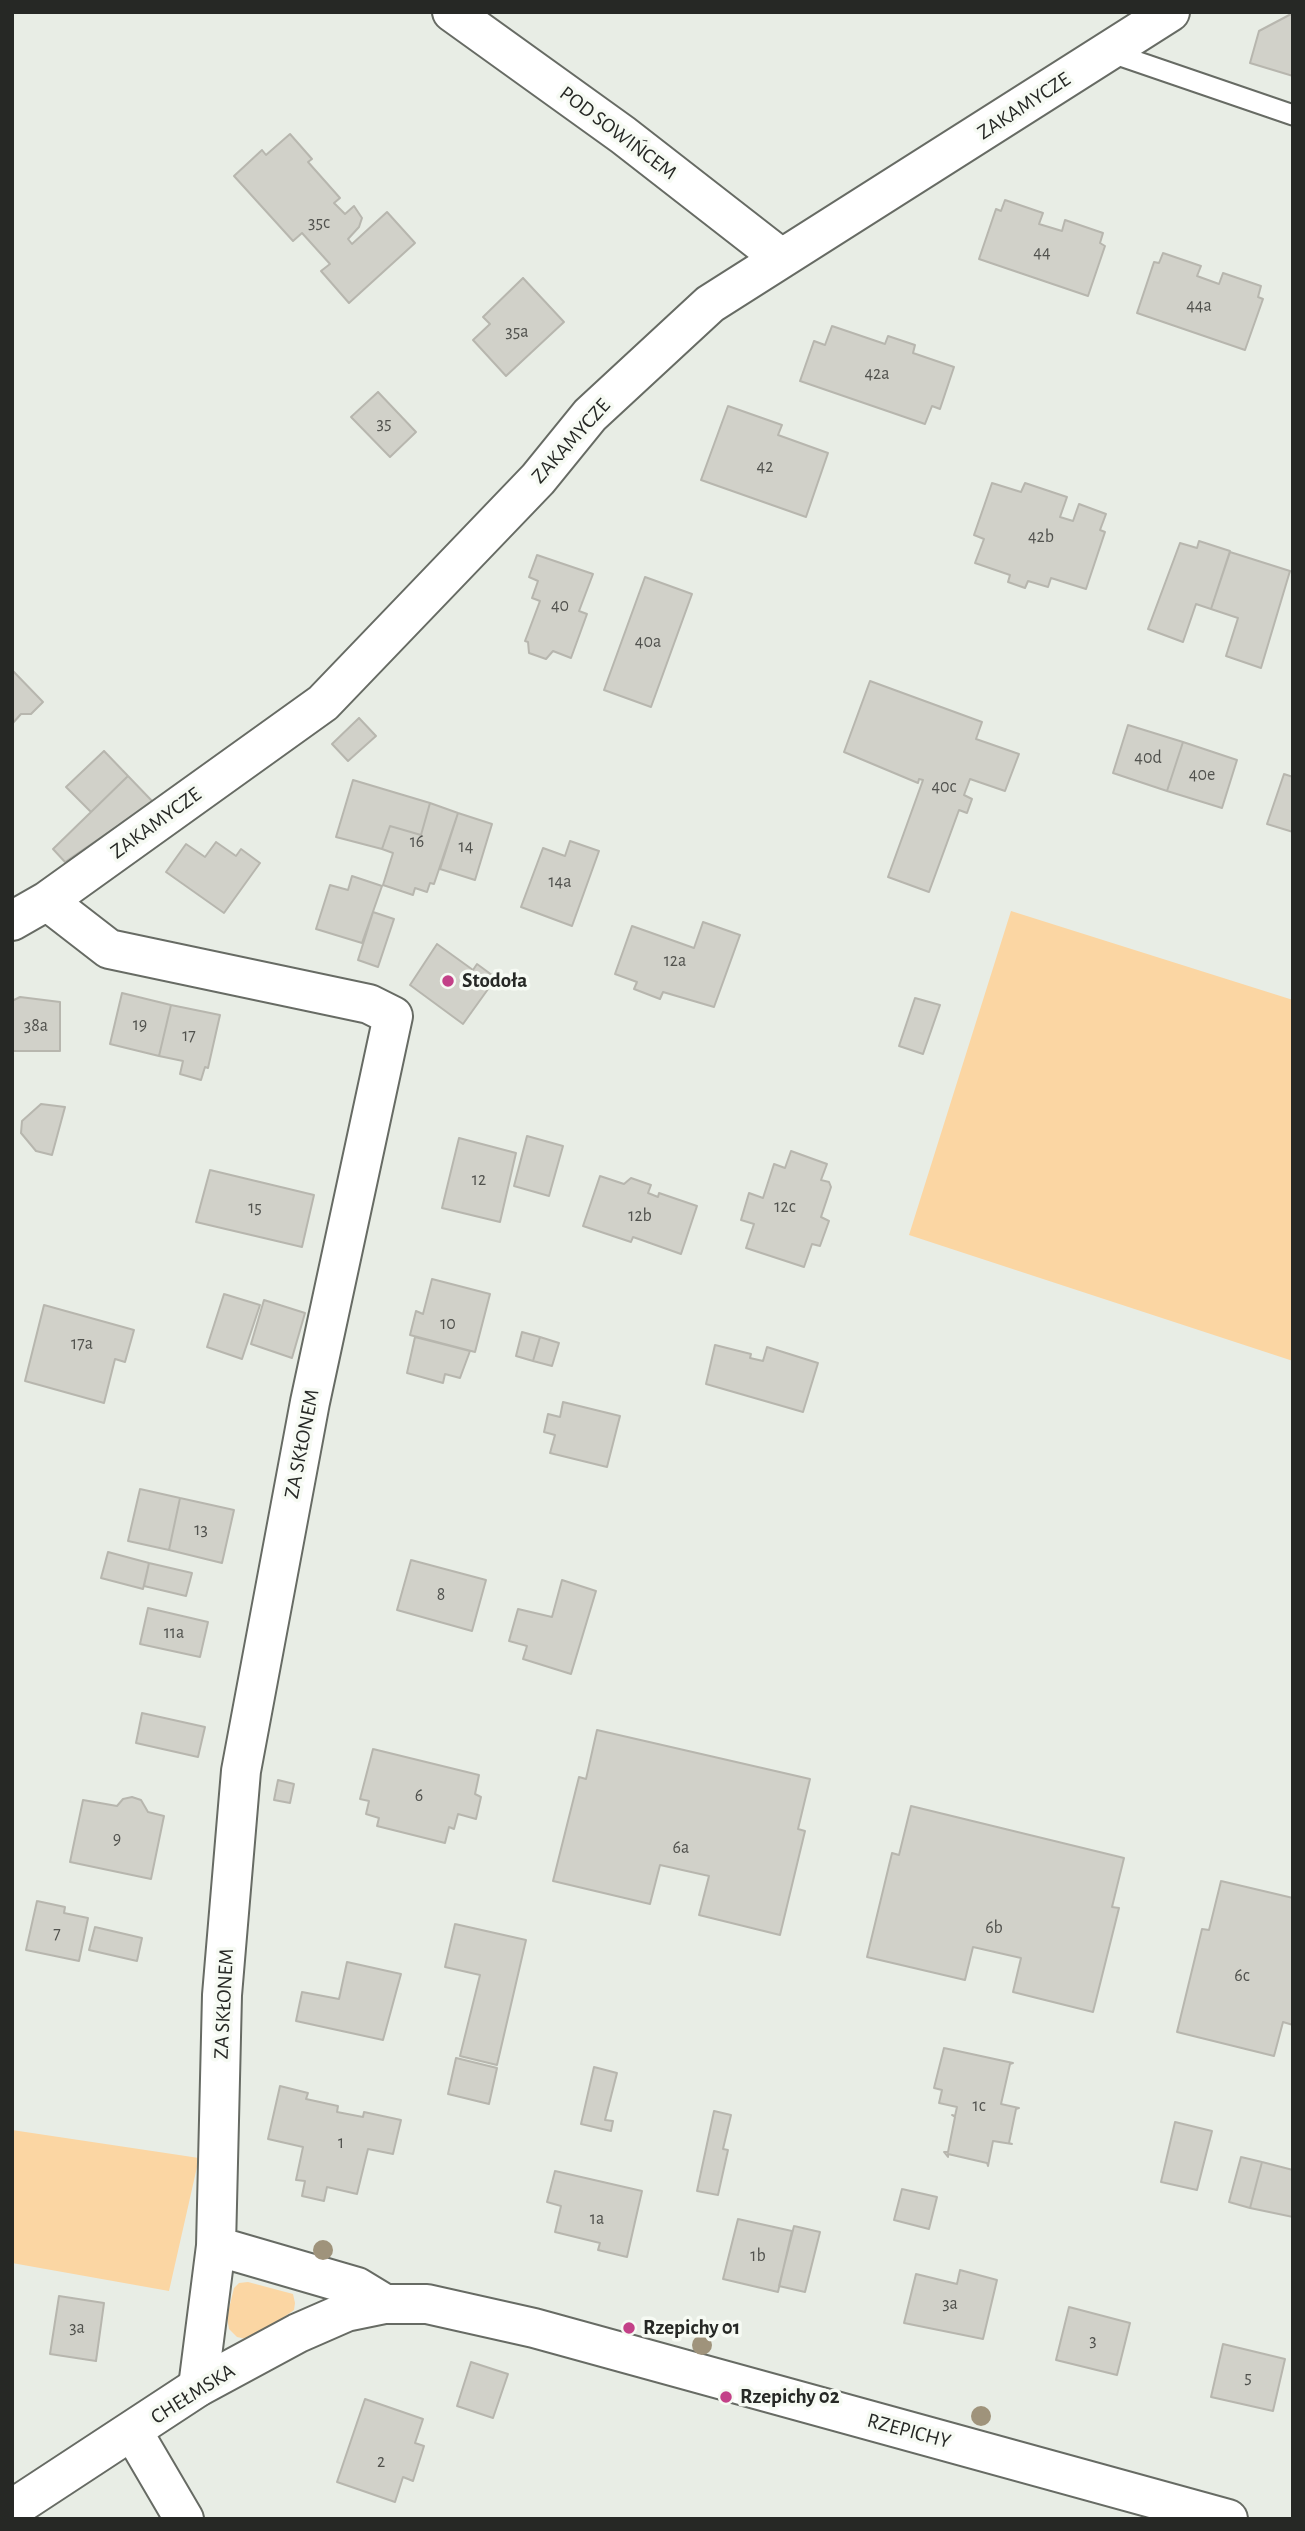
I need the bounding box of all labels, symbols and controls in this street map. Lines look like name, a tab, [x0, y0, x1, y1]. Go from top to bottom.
street label: ZAKAMYCZE	[973, 67, 1075, 145]
street label: POD SOWIŃCEM	[554, 81, 682, 185]
house number: 35c	[308, 212, 330, 234]
house number: 44	[1033, 242, 1051, 264]
house number: 44a	[1186, 295, 1212, 317]
house number: 35a	[505, 321, 529, 343]
house number: 42a	[864, 363, 890, 385]
street label: ZAKAMYCZE	[526, 393, 616, 489]
house number: 35	[377, 413, 391, 435]
house number: 42	[757, 456, 773, 478]
house number: 42b	[1028, 526, 1054, 548]
house number: 40	[551, 595, 569, 617]
house number: 40a	[635, 631, 661, 653]
house number: 40d	[1134, 747, 1162, 769]
house number: 40e	[1189, 764, 1215, 786]
house number: 40c	[931, 776, 957, 798]
street label: ZAKAMYCZE	[106, 782, 206, 864]
house number: 16	[410, 831, 424, 853]
house number: 14	[459, 836, 473, 858]
house number: 14a	[548, 871, 572, 893]
house number: 12a	[664, 950, 686, 972]
place label: Stodoła	[462, 968, 527, 994]
marker: Stodoła	[440, 973, 456, 989]
house number: 19	[133, 1014, 147, 1036]
house number: 38a	[24, 1015, 48, 1037]
house number: 17	[182, 1025, 196, 1047]
house number: 12	[472, 1169, 486, 1191]
house number: 12c	[774, 1196, 796, 1218]
house number: 15	[248, 1197, 262, 1219]
house number: 12b	[628, 1205, 652, 1227]
house number: 10	[440, 1313, 456, 1335]
house number: 17a	[71, 1333, 93, 1355]
street label: ZA SKŁONEM	[279, 1387, 325, 1501]
house number: 13	[194, 1519, 208, 1541]
house number: 8	[437, 1584, 445, 1606]
house number: 11a	[164, 1622, 184, 1644]
house number: 6	[415, 1785, 423, 1807]
house number: 9	[113, 1828, 121, 1850]
house number: 6a	[673, 1837, 689, 1859]
house number: 6b	[985, 1917, 1003, 1939]
house number: 7	[53, 1923, 61, 1945]
street label: ZA SKŁONEM	[209, 1948, 239, 2060]
house number: 6c	[1234, 1965, 1250, 1987]
house number: 1c	[972, 2095, 986, 2117]
house number: 1	[338, 2132, 344, 2154]
house number: 1a	[590, 2208, 604, 2230]
house number: 1b	[750, 2245, 766, 2267]
house number: 3a	[942, 2293, 958, 2315]
place label: Rzepichy 01	[643, 2315, 740, 2341]
house number: 3a	[69, 2317, 85, 2339]
marker: Rzepichy 01	[621, 2320, 637, 2336]
house number: 3	[1089, 2330, 1097, 2352]
street label: CHEŁMSKA	[146, 2358, 240, 2430]
house number: 5	[1244, 2367, 1252, 2389]
place label: Rzepichy 02	[740, 2384, 840, 2410]
marker: Rzepichy 02	[718, 2389, 734, 2405]
street label: RZEPICHY	[864, 2408, 954, 2454]
house number: 2	[377, 2451, 385, 2473]

